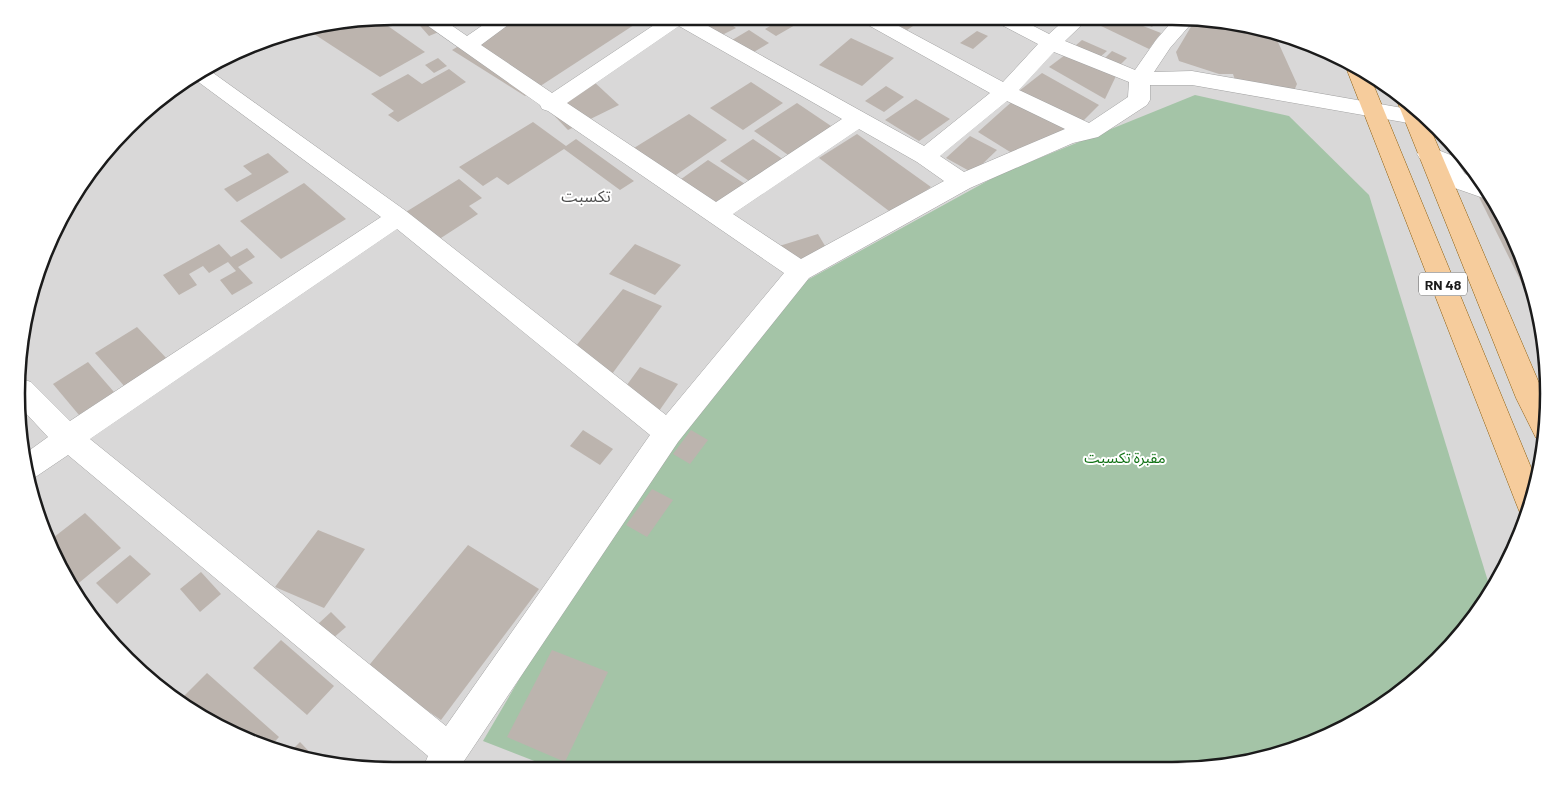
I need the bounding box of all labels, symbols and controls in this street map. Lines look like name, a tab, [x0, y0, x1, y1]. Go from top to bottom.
district label: تكسبت	[561, 186, 611, 205]
road number: RN 48	[1419, 272, 1467, 296]
park label: مقبرة تكسبت	[1084, 448, 1166, 467]

